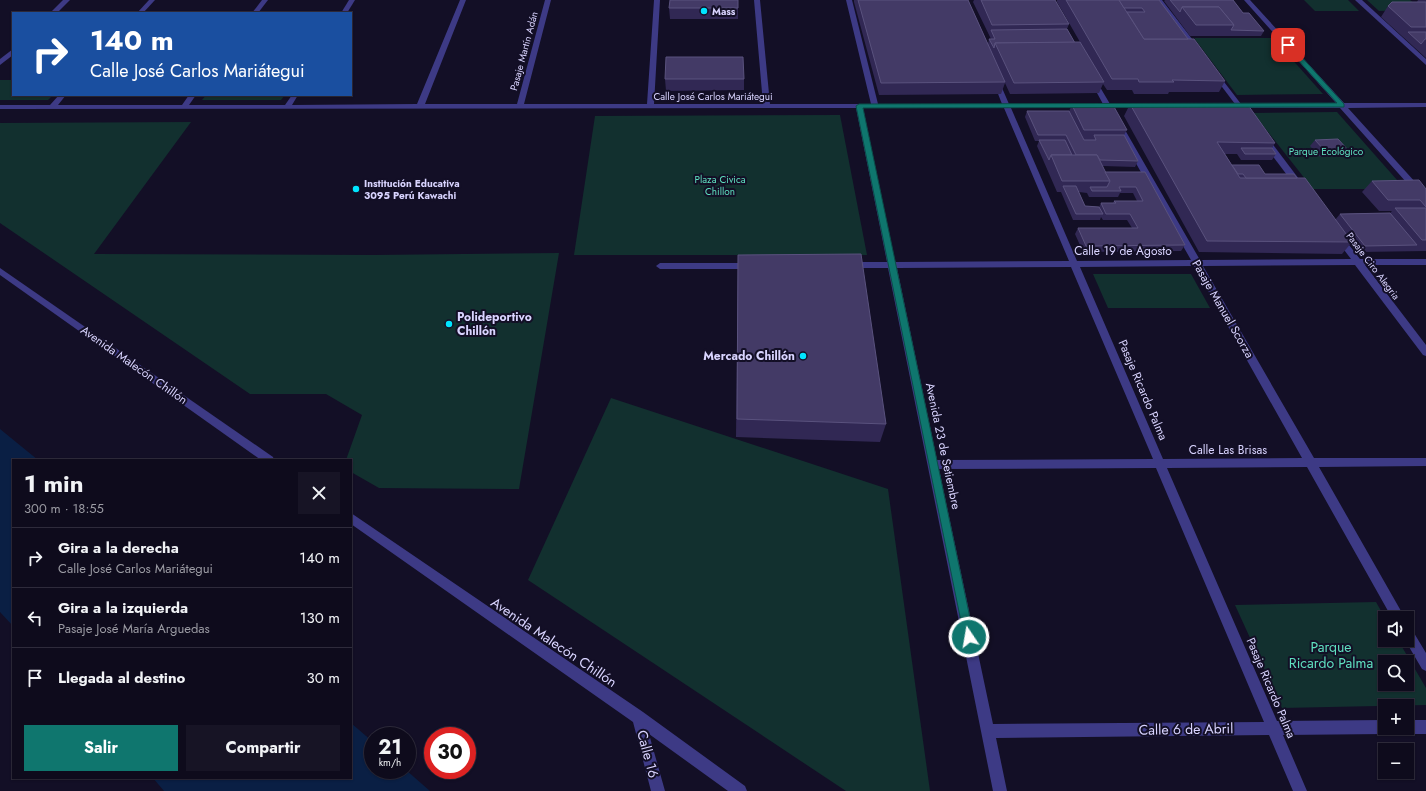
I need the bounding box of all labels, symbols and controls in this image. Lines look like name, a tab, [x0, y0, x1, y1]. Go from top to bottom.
place label: Mass	[712, 4, 736, 19]
marker: Mass	[699, 6, 709, 16]
street label: Pasaje Martín Adán	[506, 10, 542, 92]
text: 140 m	[90, 20, 174, 61]
icon: right	[24, 28, 76, 80]
pin	[1271, 28, 1305, 62]
icon: arrive	[1277, 34, 1299, 56]
text: Calle José Carlos Mariátegui	[90, 58, 305, 84]
street label: Calle José Carlos Mariátegui	[653, 89, 773, 104]
park label: Parque Ecológico	[1289, 144, 1364, 159]
park label: Plaza Civica Chillon	[694, 172, 746, 199]
place label: Institución Educativa 3095 Perú Kawachi	[364, 176, 460, 203]
marker: Institución Educativa 3095 Perú Kawachi	[351, 184, 361, 194]
street label: Pasaje Ciro Alegria	[1343, 229, 1404, 303]
street label: Calle 19 de Agosto	[1074, 242, 1172, 260]
street label: Pasaje Manuel Scorza	[1188, 257, 1259, 362]
place label: Polideportivo Chillón	[457, 308, 532, 340]
marker: Polideportivo Chillón	[444, 319, 454, 329]
street label: Avenida Malecón Chillón	[77, 321, 191, 409]
street label: Pasaje Ricardo Palma	[1114, 337, 1172, 443]
place label: Mercado Chillón	[703, 347, 795, 365]
marker: Mercado Chillón	[798, 351, 808, 361]
street label: Avenida 23 de Setiembre	[921, 381, 965, 511]
street label: Calle Las Brisas	[1189, 441, 1267, 459]
text: 1 min	[24, 466, 84, 501]
button: close	[298, 472, 340, 514]
text: 300 m · 18:55	[24, 499, 104, 518]
text: Gira a la derecha	[58, 537, 179, 559]
icon: right	[24, 547, 46, 569]
text: 140 m	[299, 547, 340, 569]
text: Calle José Carlos Mariátegui	[58, 559, 213, 578]
street label: Avenida Malecón Chillón	[487, 592, 621, 692]
text: Gira a la izquierda	[58, 597, 188, 619]
icon: left	[24, 607, 46, 629]
text: 130 m	[300, 607, 340, 629]
map controls	[1378, 611, 1414, 779]
button: sound	[1378, 611, 1414, 647]
position arrow	[948, 616, 990, 658]
text: Pasaje José María Arguedas	[58, 619, 210, 638]
street label: Pasaje Ricardo Palma	[1242, 635, 1300, 741]
park label: Parque Ricardo Palma	[1289, 637, 1373, 673]
button: search	[1378, 655, 1414, 691]
icon: arrive	[24, 667, 46, 689]
text: Llegada al destino	[58, 667, 185, 689]
text: 30 m	[307, 667, 340, 689]
button: +	[1378, 699, 1414, 735]
street label: Calle 6 de Abril	[1138, 718, 1234, 740]
button: Salir	[24, 725, 178, 771]
button: Compartir	[186, 725, 340, 771]
speed limit sign: 30	[424, 727, 476, 779]
street label: Calle 16	[632, 728, 664, 780]
text: 21	[378, 733, 402, 762]
button: −	[1378, 743, 1414, 779]
text: km/h	[379, 755, 401, 770]

